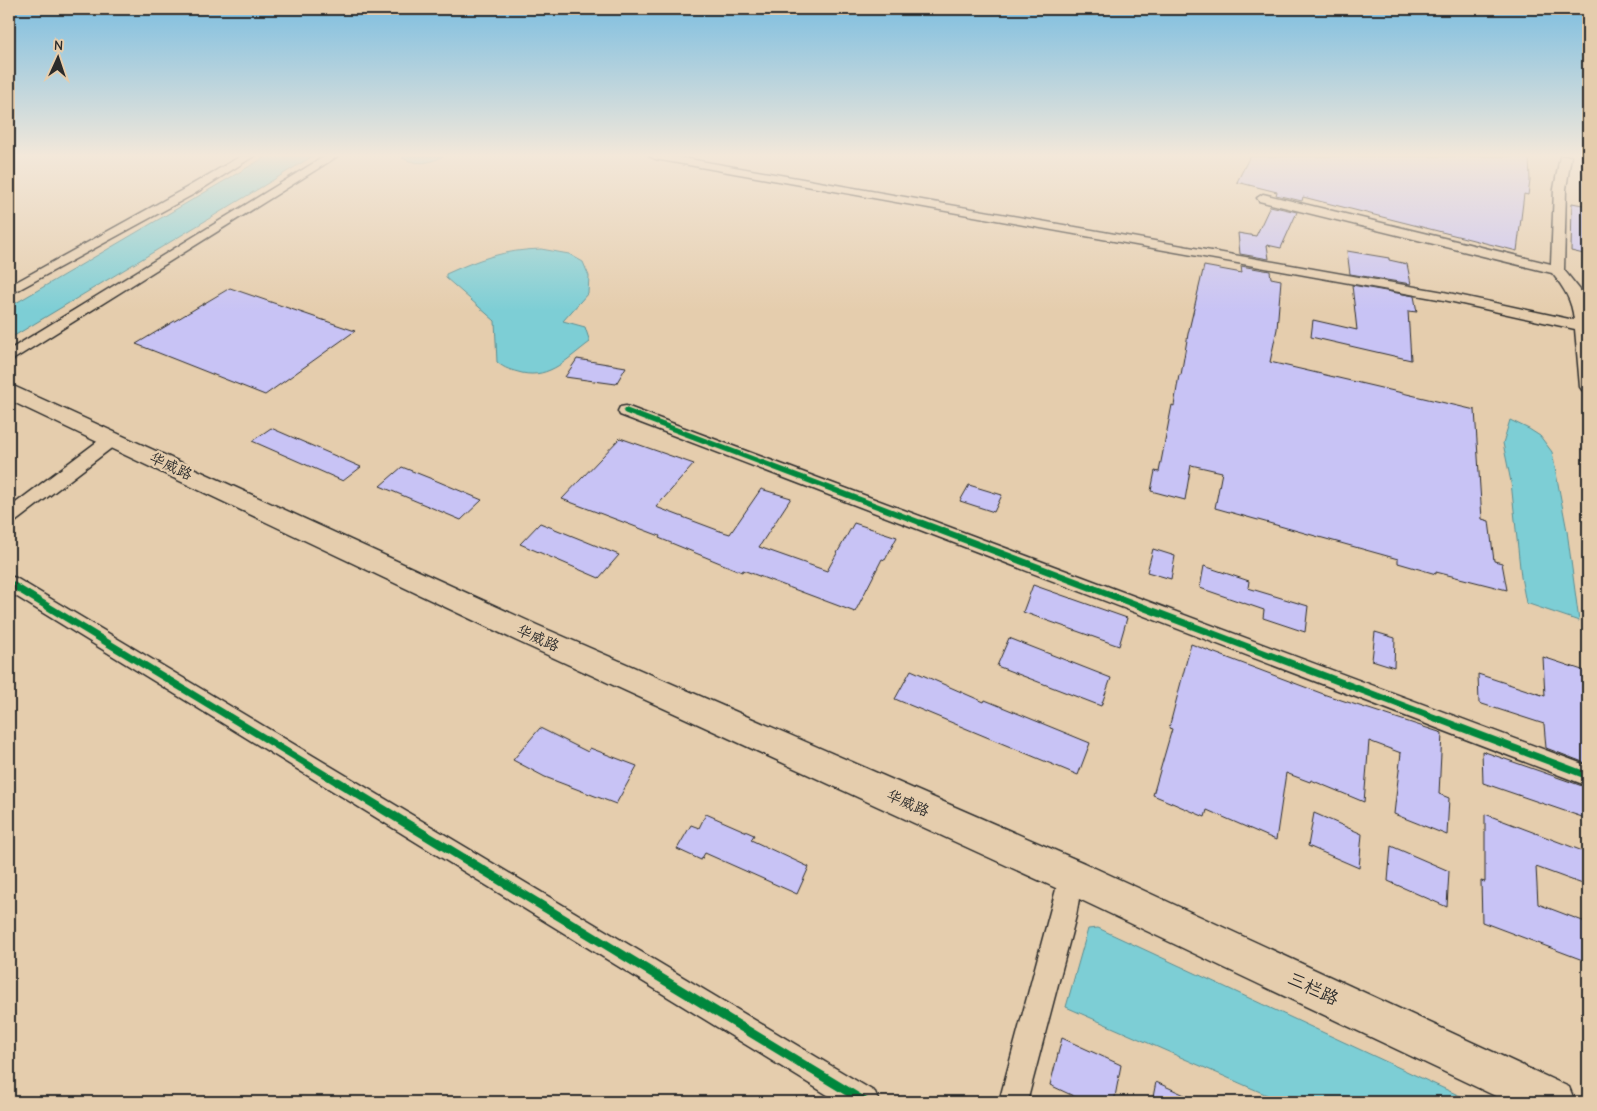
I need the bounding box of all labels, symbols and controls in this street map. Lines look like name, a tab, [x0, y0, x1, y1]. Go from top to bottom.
north arrow	[32, 32, 82, 82]
text: N	[54, 37, 64, 54]
street label: 华威路	[147, 448, 195, 484]
street label: 华威路	[514, 621, 562, 655]
street label: 华威路	[884, 786, 932, 820]
street label: 三栏路	[1284, 968, 1342, 1010]

